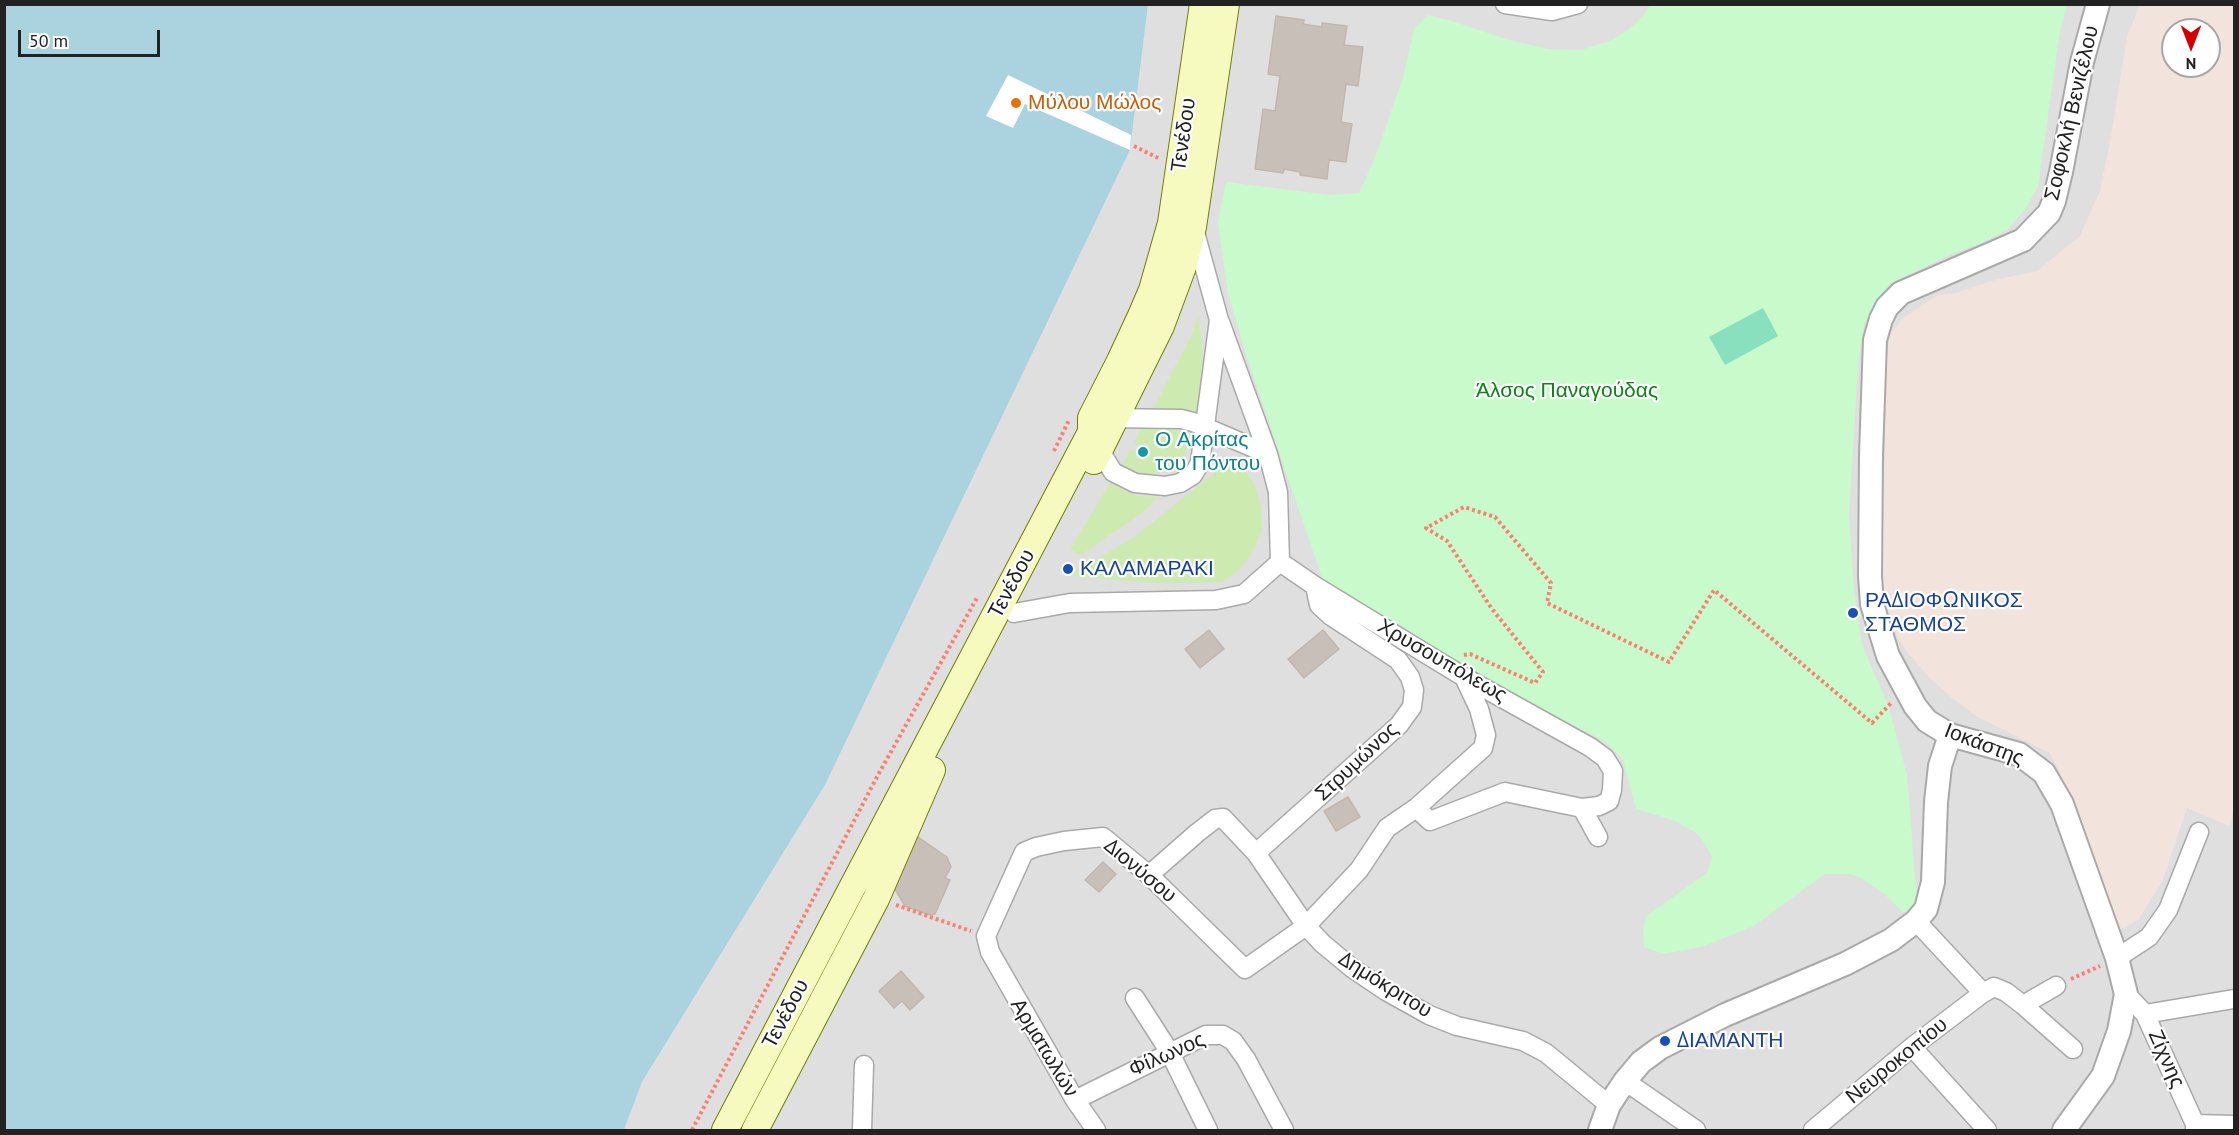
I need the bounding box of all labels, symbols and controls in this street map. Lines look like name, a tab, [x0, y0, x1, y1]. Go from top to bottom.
scale bar	[21, 18, 164, 56]
north arrow	[2161, 18, 2221, 78]
street label: Σοφοκλή Βενιζέλου	[2040, 23, 2104, 203]
text: 50 m	[29, 29, 68, 52]
text: N	[2186, 54, 2196, 74]
place label: Μύλου Μώλος	[1028, 90, 1161, 116]
marker: Μύλου Μώλος	[1009, 96, 1023, 110]
street label: Τενέδου	[1166, 96, 1202, 174]
park label: Άλσος Παναγούδας	[1476, 378, 1658, 404]
place label: Ο Ακρίτας του Πόντου	[1155, 427, 1260, 477]
marker: Ο Ακρίτας του Πόντου	[1136, 445, 1150, 459]
street label: Τενέδου	[983, 545, 1041, 623]
place label: ΚΑΛΑΜΑΡΑΚΙ	[1080, 556, 1214, 582]
marker: ΚΑΛΑΜΑΡΑΚΙ	[1061, 562, 1075, 576]
place label: ΡΑΔΙΟΦΩΝΙΚΟΣ ΣΤΑΘΜΟΣ	[1865, 588, 2023, 638]
marker: ΡΑΔΙΟΦΩΝΙΚΟΣ ΣΤΑΘΜΟΣ	[1846, 606, 1860, 620]
street label: Χρυσουπόλεως	[1373, 614, 1511, 708]
street label: Στρυμώνος	[1310, 717, 1404, 807]
street label: Ιοκάστης	[1941, 718, 2027, 772]
street label: Διονύσου	[1099, 834, 1181, 908]
street label: Δημόκριτου	[1334, 946, 1436, 1024]
street label: Τενέδου	[757, 975, 815, 1053]
street label: Αρματωλών	[1005, 994, 1083, 1102]
street label: Νευροκοπίου	[1841, 1012, 1953, 1110]
street label: Ζίχνης	[2142, 1026, 2190, 1092]
street label: Φίλωνος	[1125, 1027, 1209, 1083]
place label: ΔΙΑΜΑΝΤΗ	[1677, 1028, 1783, 1054]
marker: ΔΙΑΜΑΝΤΗ	[1658, 1034, 1672, 1048]

